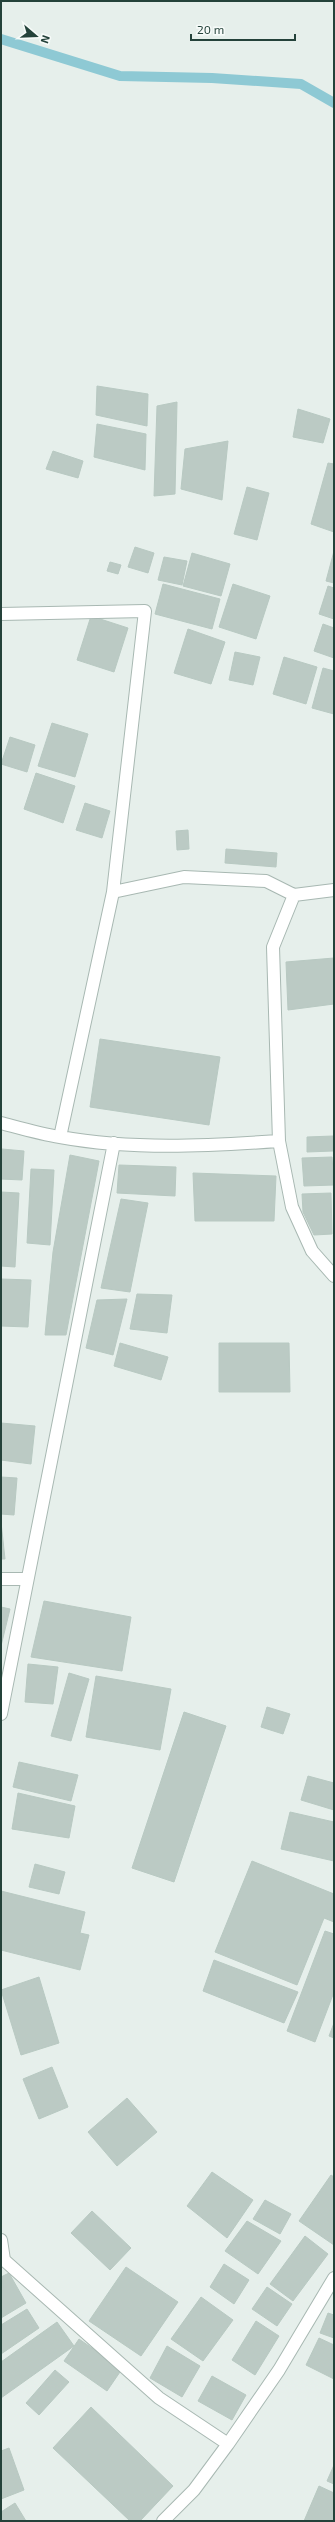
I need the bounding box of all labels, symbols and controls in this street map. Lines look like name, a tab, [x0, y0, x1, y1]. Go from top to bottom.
north arrow	[16, 16, 56, 56]
scale bar	[191, 16, 295, 42]
text: 20 m	[197, 22, 224, 36]
text: N	[38, 34, 53, 45]

